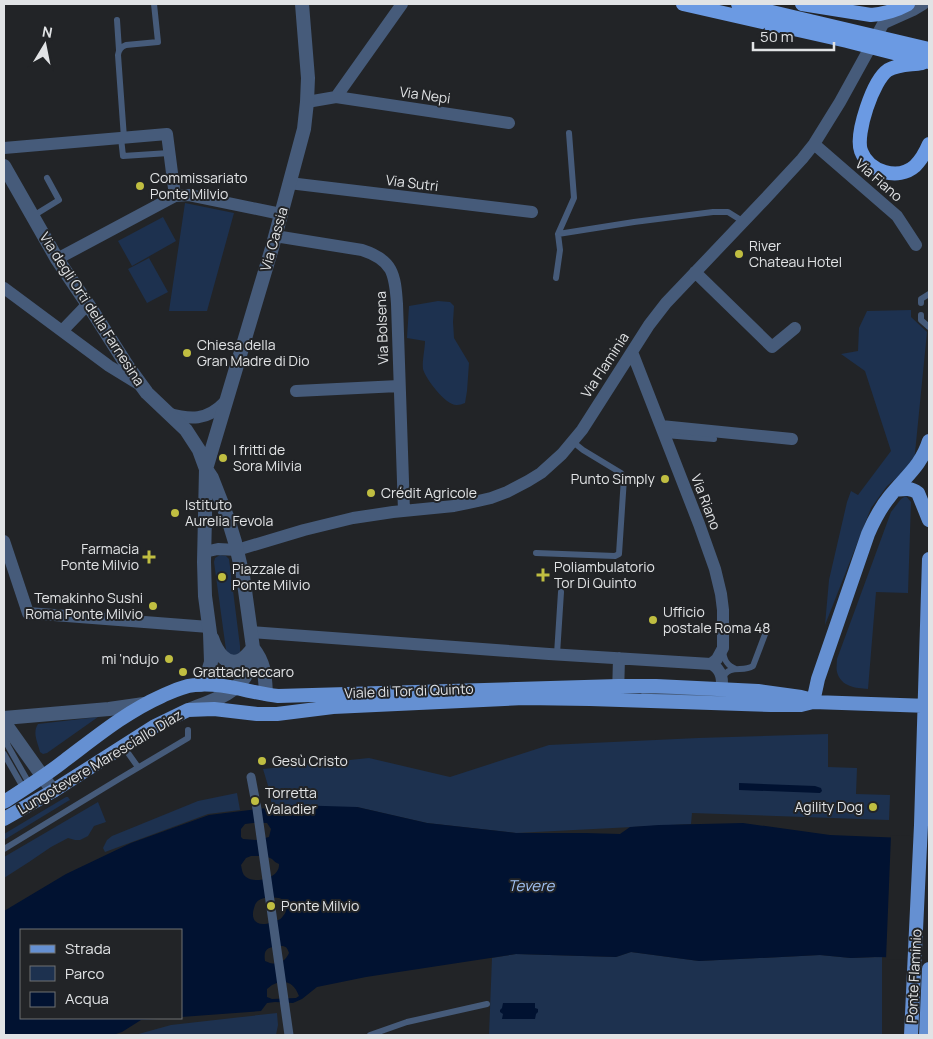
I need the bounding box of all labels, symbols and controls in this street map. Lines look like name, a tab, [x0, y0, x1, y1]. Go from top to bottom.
north arrow	[20, 20, 70, 70]
scale bar	[753, 20, 834, 52]
text: N	[41, 21, 54, 42]
text: 50 m	[760, 26, 794, 47]
street label: Via Nepi	[398, 82, 452, 107]
street label: Via Fiano	[852, 154, 907, 205]
place label: Commissariato Ponte Milvio	[150, 168, 248, 203]
street label: Via Sutri	[385, 170, 439, 195]
marker: Commissariato Ponte Milvio	[134, 180, 146, 192]
street label: Via Cassia	[255, 205, 292, 273]
street label: Via degli Orti della Farnesina	[36, 228, 149, 389]
place label: River Chateau Hotel	[749, 236, 842, 271]
marker: River Chateau Hotel	[733, 248, 745, 260]
street label: Via Bolsena	[371, 291, 392, 365]
street label: Via Flaminia	[576, 328, 633, 401]
place label: Chiesa della Gran Madre di Dio	[197, 335, 310, 370]
marker: Chiesa della Gran Madre di Dio	[181, 347, 193, 359]
place label: I fritti de Sora Milvia	[233, 440, 302, 475]
marker: I fritti de Sora Milvia	[217, 452, 229, 464]
place label: Punto Simply	[571, 469, 656, 488]
street label: Via Riano	[687, 471, 726, 533]
marker: Punto Simply	[659, 473, 671, 485]
place label: Crédit Agricole	[381, 483, 477, 502]
marker: Crédit Agricole	[365, 487, 377, 499]
place label: Istituto Aurelia Fevola	[185, 495, 273, 530]
marker: Istituto Aurelia Fevola	[169, 507, 181, 519]
place label: Farmacia Ponte Milvio	[61, 539, 139, 574]
marker: Farmacia Ponte Milvio	[143, 551, 155, 563]
place label: Poliambulatorio Tor Di Quinto	[554, 557, 655, 592]
place label: Piazzale di Ponte Milvio	[232, 559, 310, 594]
marker: Poliambulatorio Tor Di Quinto	[536, 568, 550, 582]
marker: Piazzale di Ponte Milvio	[216, 571, 228, 583]
place label: Temakinho Sushi Roma Ponte Milvio	[25, 588, 143, 623]
marker: Temakinho Sushi Roma Ponte Milvio	[147, 600, 159, 612]
place label: Ufficio postale Roma 48	[663, 602, 770, 637]
marker: Ufficio postale Roma 48	[647, 614, 659, 626]
place label: mi 'ndujo	[101, 649, 159, 668]
marker: mi 'ndujo	[163, 653, 175, 665]
place label: Grattacheccaro	[193, 662, 294, 681]
marker: Grattacheccaro	[177, 666, 189, 678]
street label: Viale di Tor di Quinto	[344, 679, 474, 702]
street label: Lungotevere Maresciallo Diaz	[14, 705, 185, 818]
place label: Gesù Cristo	[272, 751, 348, 770]
marker: Gesù Cristo	[256, 755, 268, 767]
place label: Torretta Valadier	[265, 783, 317, 818]
marker: Torretta Valadier	[249, 795, 261, 807]
place label: Agility Dog	[794, 797, 863, 816]
marker: Agility Dog	[867, 801, 879, 813]
water label: Tevere	[508, 875, 555, 896]
place label: Ponte Milvio	[281, 896, 359, 915]
marker: Ponte Milvio	[265, 900, 277, 912]
street label: Ponte Flaminio	[902, 928, 925, 1024]
legend	[20, 929, 182, 1019]
text: Strada	[65, 938, 111, 959]
text: Parco	[65, 963, 104, 984]
text: Acqua	[65, 988, 109, 1009]

